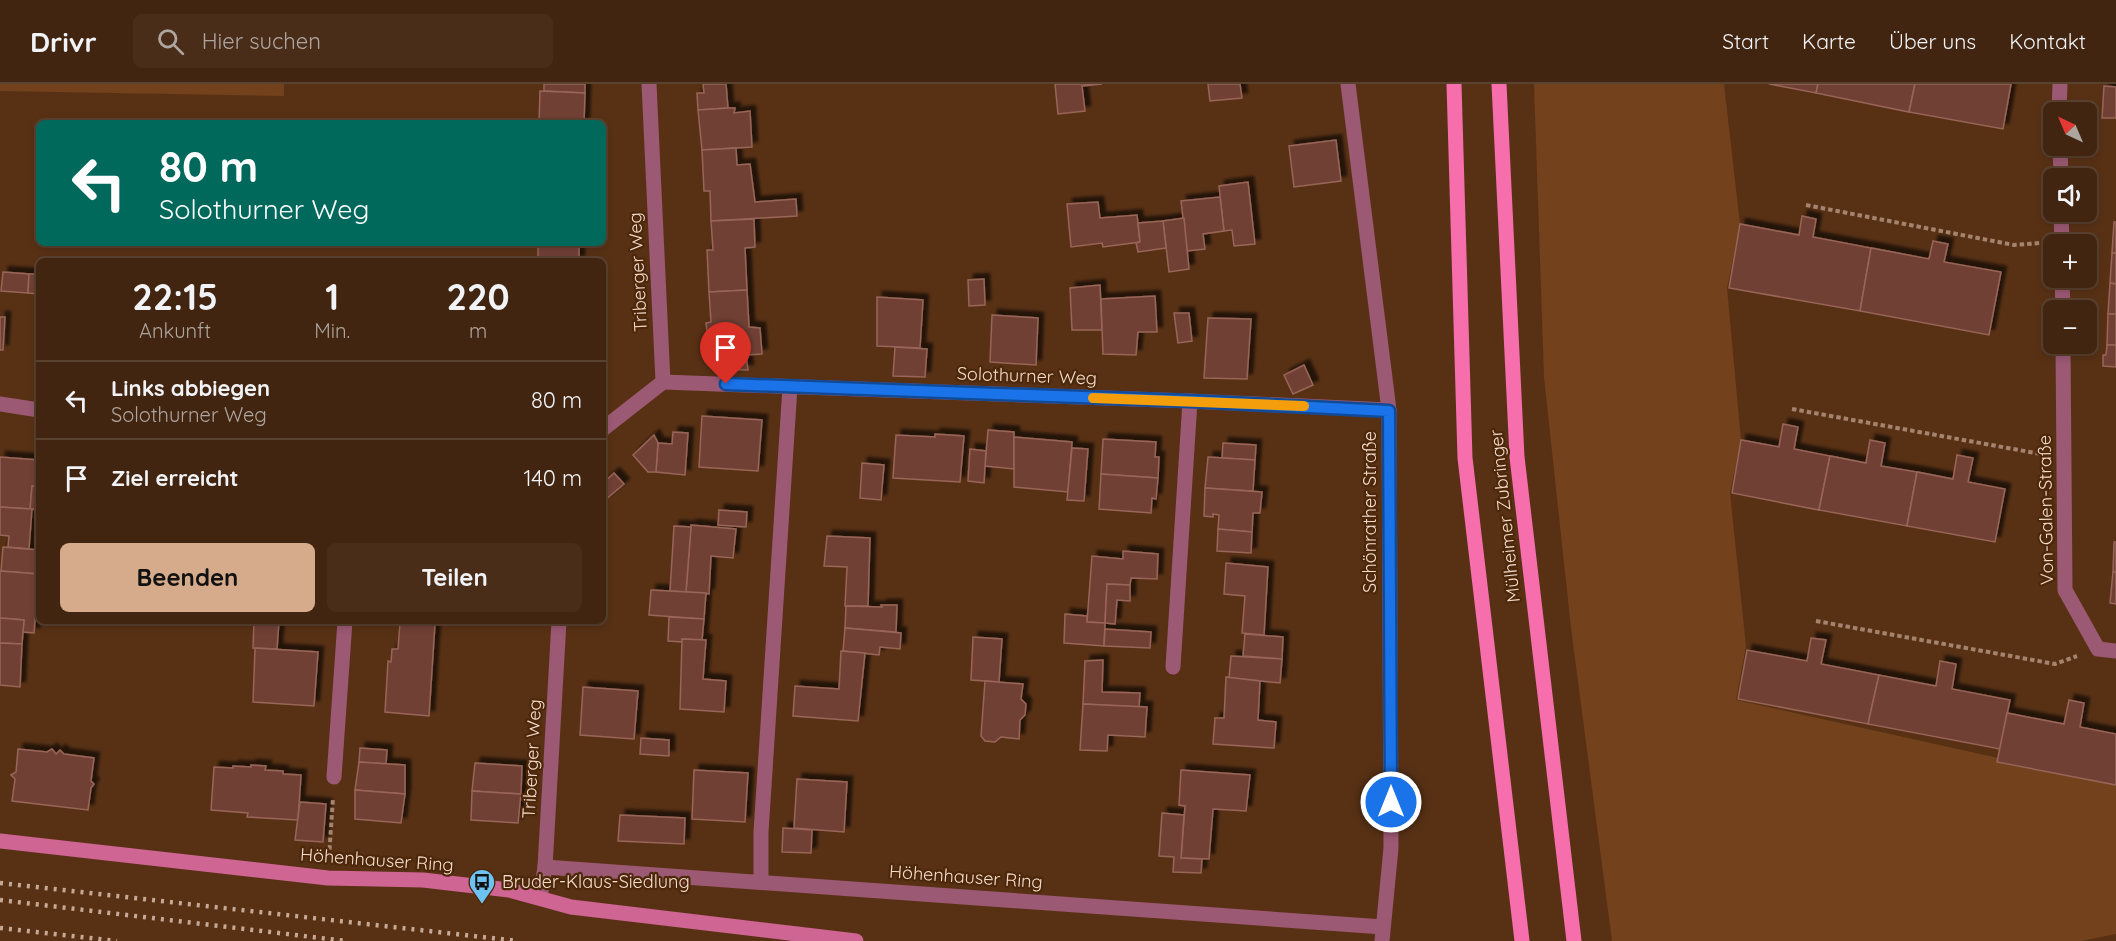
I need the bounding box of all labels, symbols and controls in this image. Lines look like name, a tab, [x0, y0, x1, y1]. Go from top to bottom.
search box	[133, 14, 553, 68]
text: Drivr	[30, 24, 97, 59]
icon: search	[154, 25, 187, 58]
text: Hier suchen	[202, 27, 321, 55]
text: Start	[1722, 28, 1769, 54]
text: Karte	[1802, 28, 1856, 54]
text: Über uns	[1889, 28, 1976, 54]
text: Kontakt	[2009, 28, 2086, 54]
north arrow	[2043, 102, 2097, 156]
map controls	[2043, 102, 2097, 354]
text: 80 m	[159, 140, 258, 193]
icon: left	[60, 144, 138, 222]
button: sound	[2043, 168, 2097, 222]
text: Solothurner Weg	[159, 192, 369, 226]
street label: Triberger Weg	[623, 212, 652, 332]
button: +	[2043, 234, 2097, 288]
text: 22:15	[132, 274, 218, 319]
text: 1	[325, 274, 339, 319]
text: 220	[447, 274, 510, 319]
button: −	[2043, 300, 2097, 354]
text: Ankunft	[139, 318, 211, 343]
text: Min.	[314, 318, 350, 343]
text: m	[469, 318, 487, 343]
pin	[700, 322, 751, 384]
icon: arrive	[709, 331, 742, 364]
street label: Solothurner Weg	[957, 362, 1097, 389]
text: Links abbiegen	[111, 374, 270, 402]
icon: left	[60, 384, 93, 417]
text: 80 m	[531, 386, 582, 414]
text: Solothurner Weg	[111, 402, 267, 427]
street label: Mülheimer Zubringer	[1484, 428, 1525, 604]
street label: Schönrather Straße	[1358, 431, 1381, 593]
street label: Von-Galen-Straße	[2033, 435, 2058, 585]
icon: arrive	[60, 462, 93, 495]
text: Ziel erreicht	[111, 464, 239, 492]
text: 140 m	[523, 464, 582, 492]
button: Beenden	[60, 543, 315, 612]
button: Teilen	[327, 543, 582, 612]
street label: Triberger Weg	[517, 699, 546, 819]
position arrow	[1359, 770, 1423, 834]
street label: Höhenhauser Ring	[300, 843, 455, 876]
street label: Höhenhauser Ring	[889, 860, 1044, 893]
bus stop icon: Bruder-Klaus-Siedlung	[467, 867, 497, 905]
place label: Bruder-Klaus-Siedlung	[502, 870, 690, 893]

